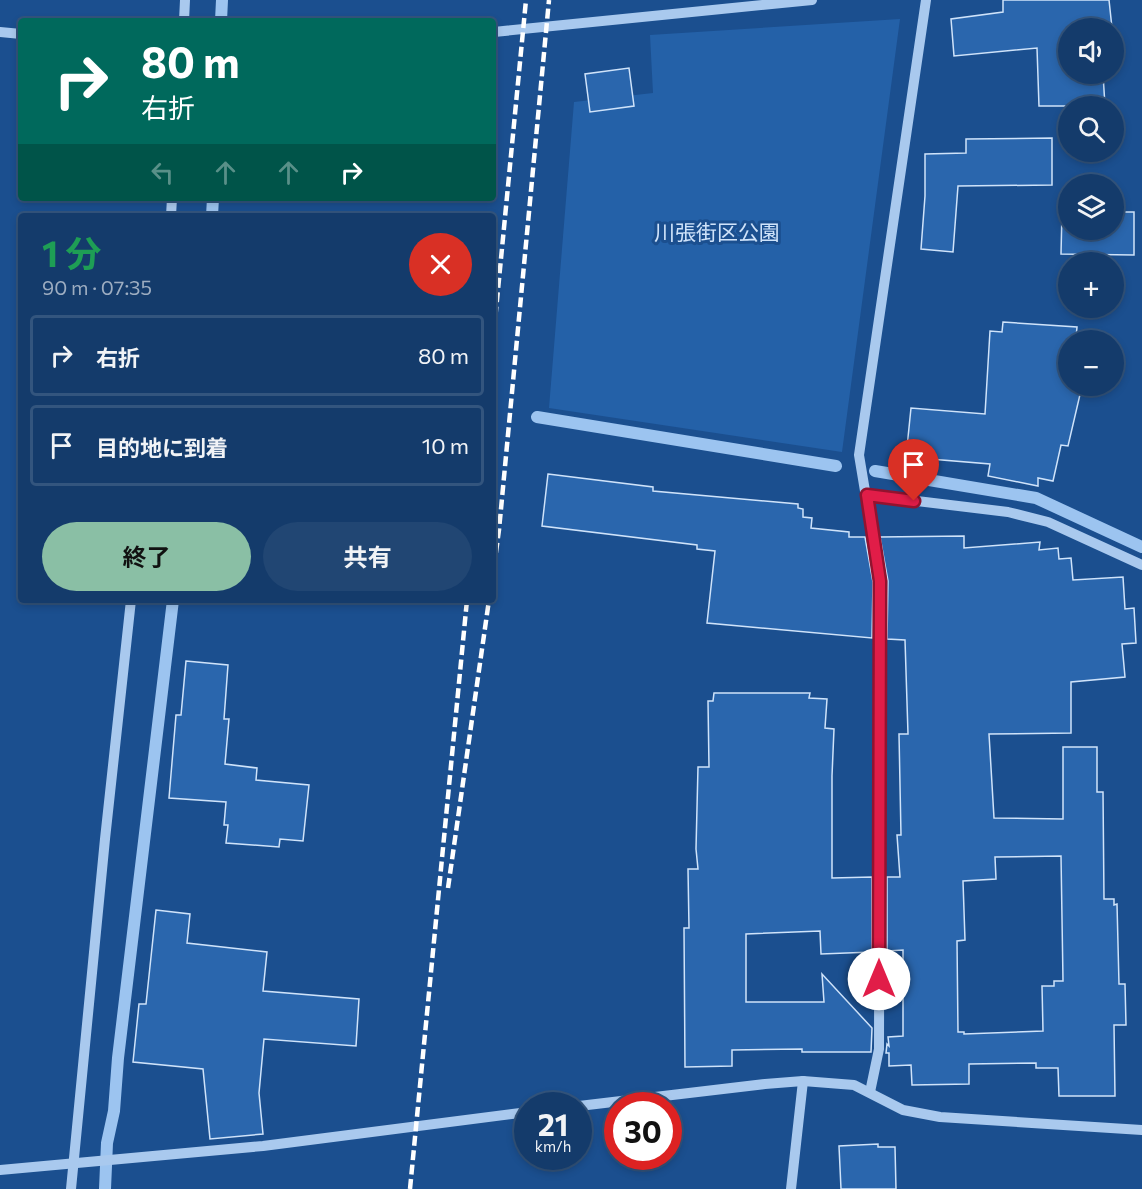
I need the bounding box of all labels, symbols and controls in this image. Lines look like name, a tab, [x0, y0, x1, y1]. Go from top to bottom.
map controls	[1058, 18, 1124, 396]
button: sound	[1058, 18, 1124, 84]
text: 80 m	[141, 35, 240, 87]
icon: right	[42, 42, 120, 120]
text: 右折	[141, 91, 195, 124]
button: search	[1058, 96, 1124, 162]
icon: left	[146, 156, 179, 189]
icon: ahead	[209, 156, 242, 189]
icon: ahead	[272, 156, 305, 189]
icon: right	[335, 156, 368, 189]
button: layers	[1058, 174, 1124, 240]
park label: 川張街区公園	[654, 219, 780, 244]
text: 1 分	[42, 230, 101, 274]
button: close	[409, 233, 472, 296]
button: +	[1058, 252, 1124, 318]
text: 90 m · 07:35	[42, 275, 152, 299]
button: −	[1058, 330, 1124, 396]
icon: right	[45, 339, 78, 372]
text: 80 m	[418, 342, 469, 369]
text: 右折	[96, 344, 140, 371]
icon: arrive	[45, 429, 78, 462]
text: 10 m	[422, 432, 469, 459]
text: 目的地に到着	[96, 434, 228, 461]
pin	[888, 439, 939, 501]
icon: arrive	[897, 448, 930, 481]
button: 終了	[42, 522, 251, 591]
button: 共有	[263, 522, 472, 591]
position arrow	[847, 947, 911, 1011]
speed limit sign: 30	[604, 1092, 682, 1170]
text: 21	[538, 1105, 568, 1142]
text: km/h	[535, 1137, 571, 1155]

